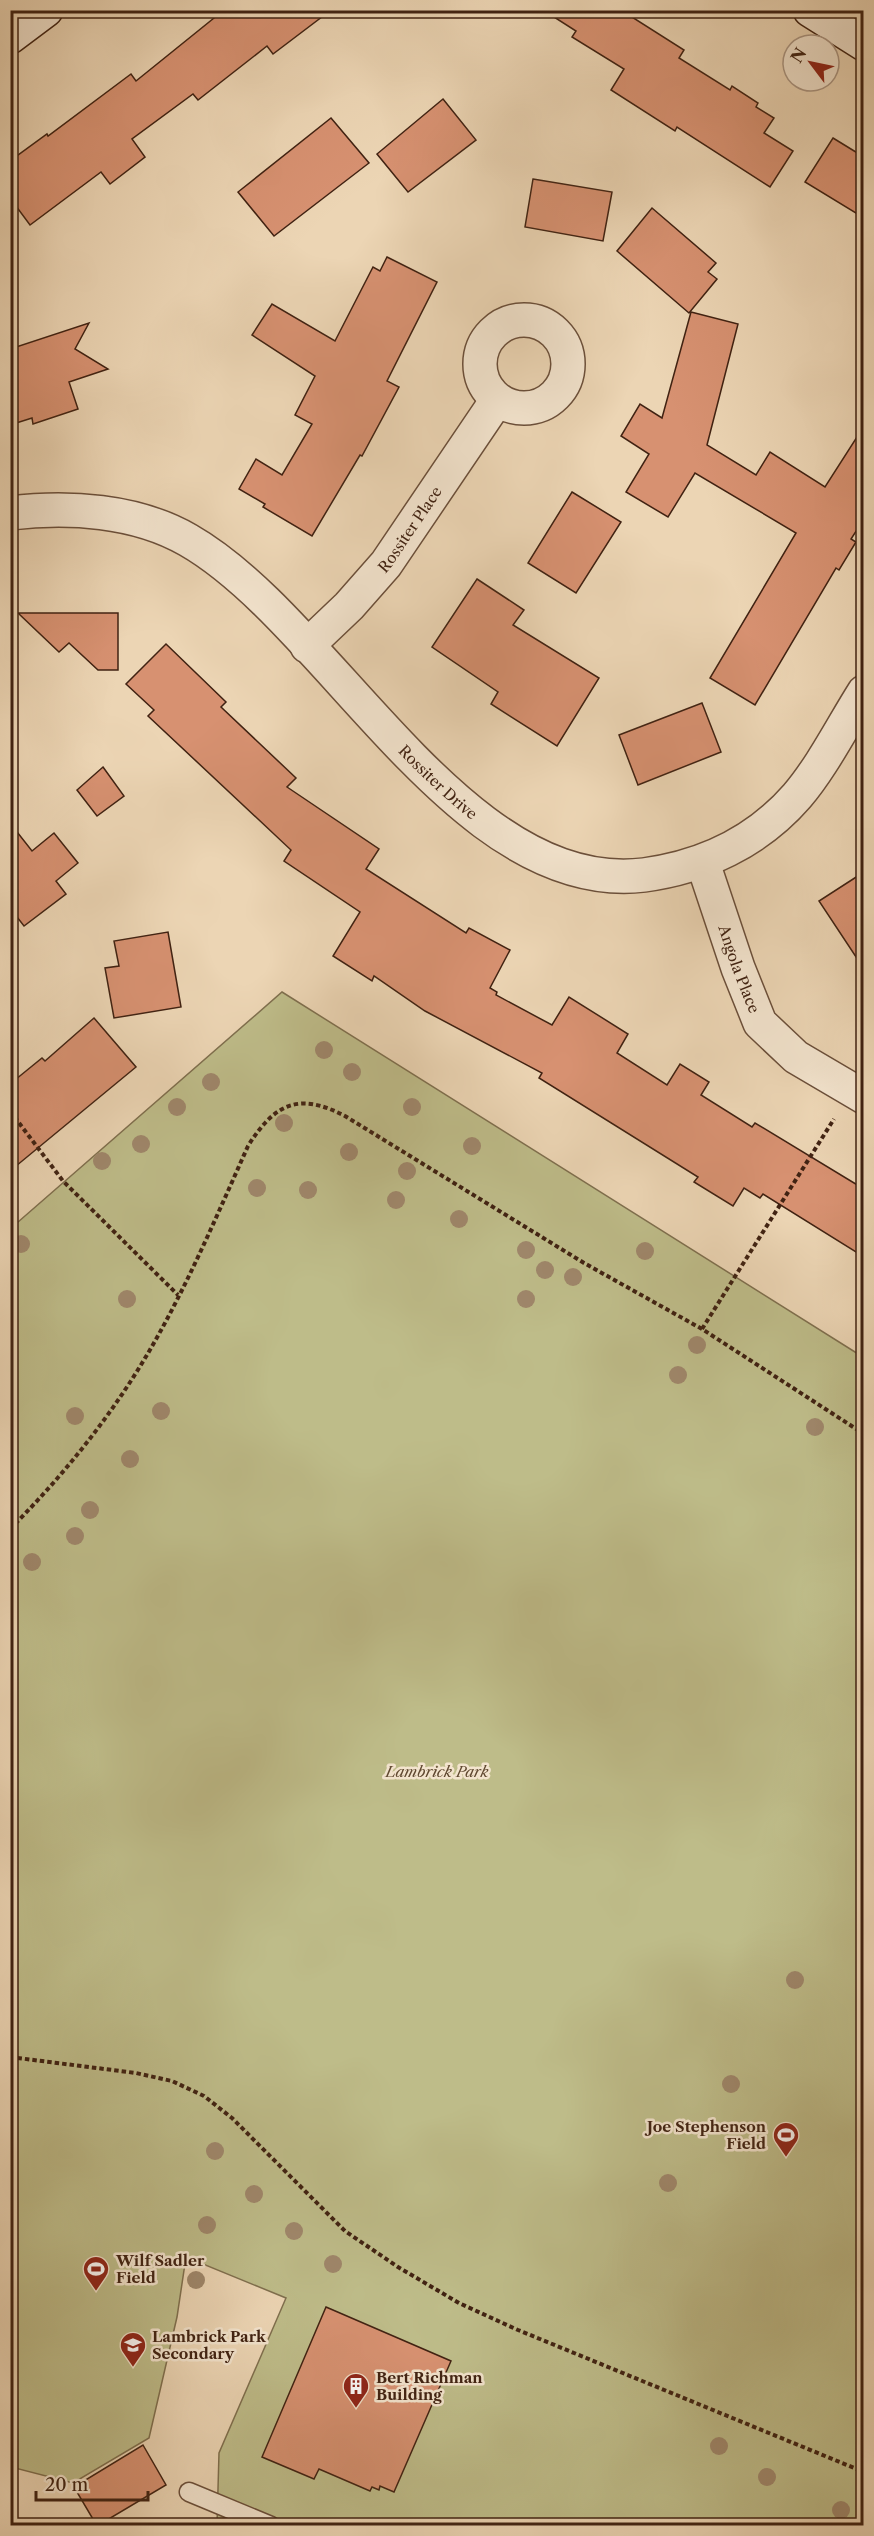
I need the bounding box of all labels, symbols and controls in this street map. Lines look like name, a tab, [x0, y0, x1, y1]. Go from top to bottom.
north arrow	[781, 33, 841, 93]
text: N	[786, 44, 810, 66]
street label: Rossiter Place	[374, 482, 445, 576]
street label: Rossiter Drive	[395, 741, 481, 823]
street label: Angola Place	[714, 921, 764, 1016]
park label: Lambrick Park	[385, 1762, 489, 1781]
place label: Joe Stephenson Field	[644, 2117, 767, 2153]
sports icon: Joe Stephenson Field	[771, 2120, 801, 2158]
place label: Wilf Sadler Field	[115, 2251, 205, 2287]
sports icon: Wilf Sadler Field	[81, 2254, 111, 2292]
place label: Lambrick Park Secondary	[152, 2327, 267, 2363]
school or university icon: Lambrick Park Secondary	[118, 2330, 148, 2368]
place label: Bert Richman Building	[376, 2368, 483, 2404]
building icon: Bert Richman Building	[341, 2371, 371, 2409]
scale bar	[36, 2464, 148, 2502]
text: 20 m	[45, 2474, 89, 2496]

